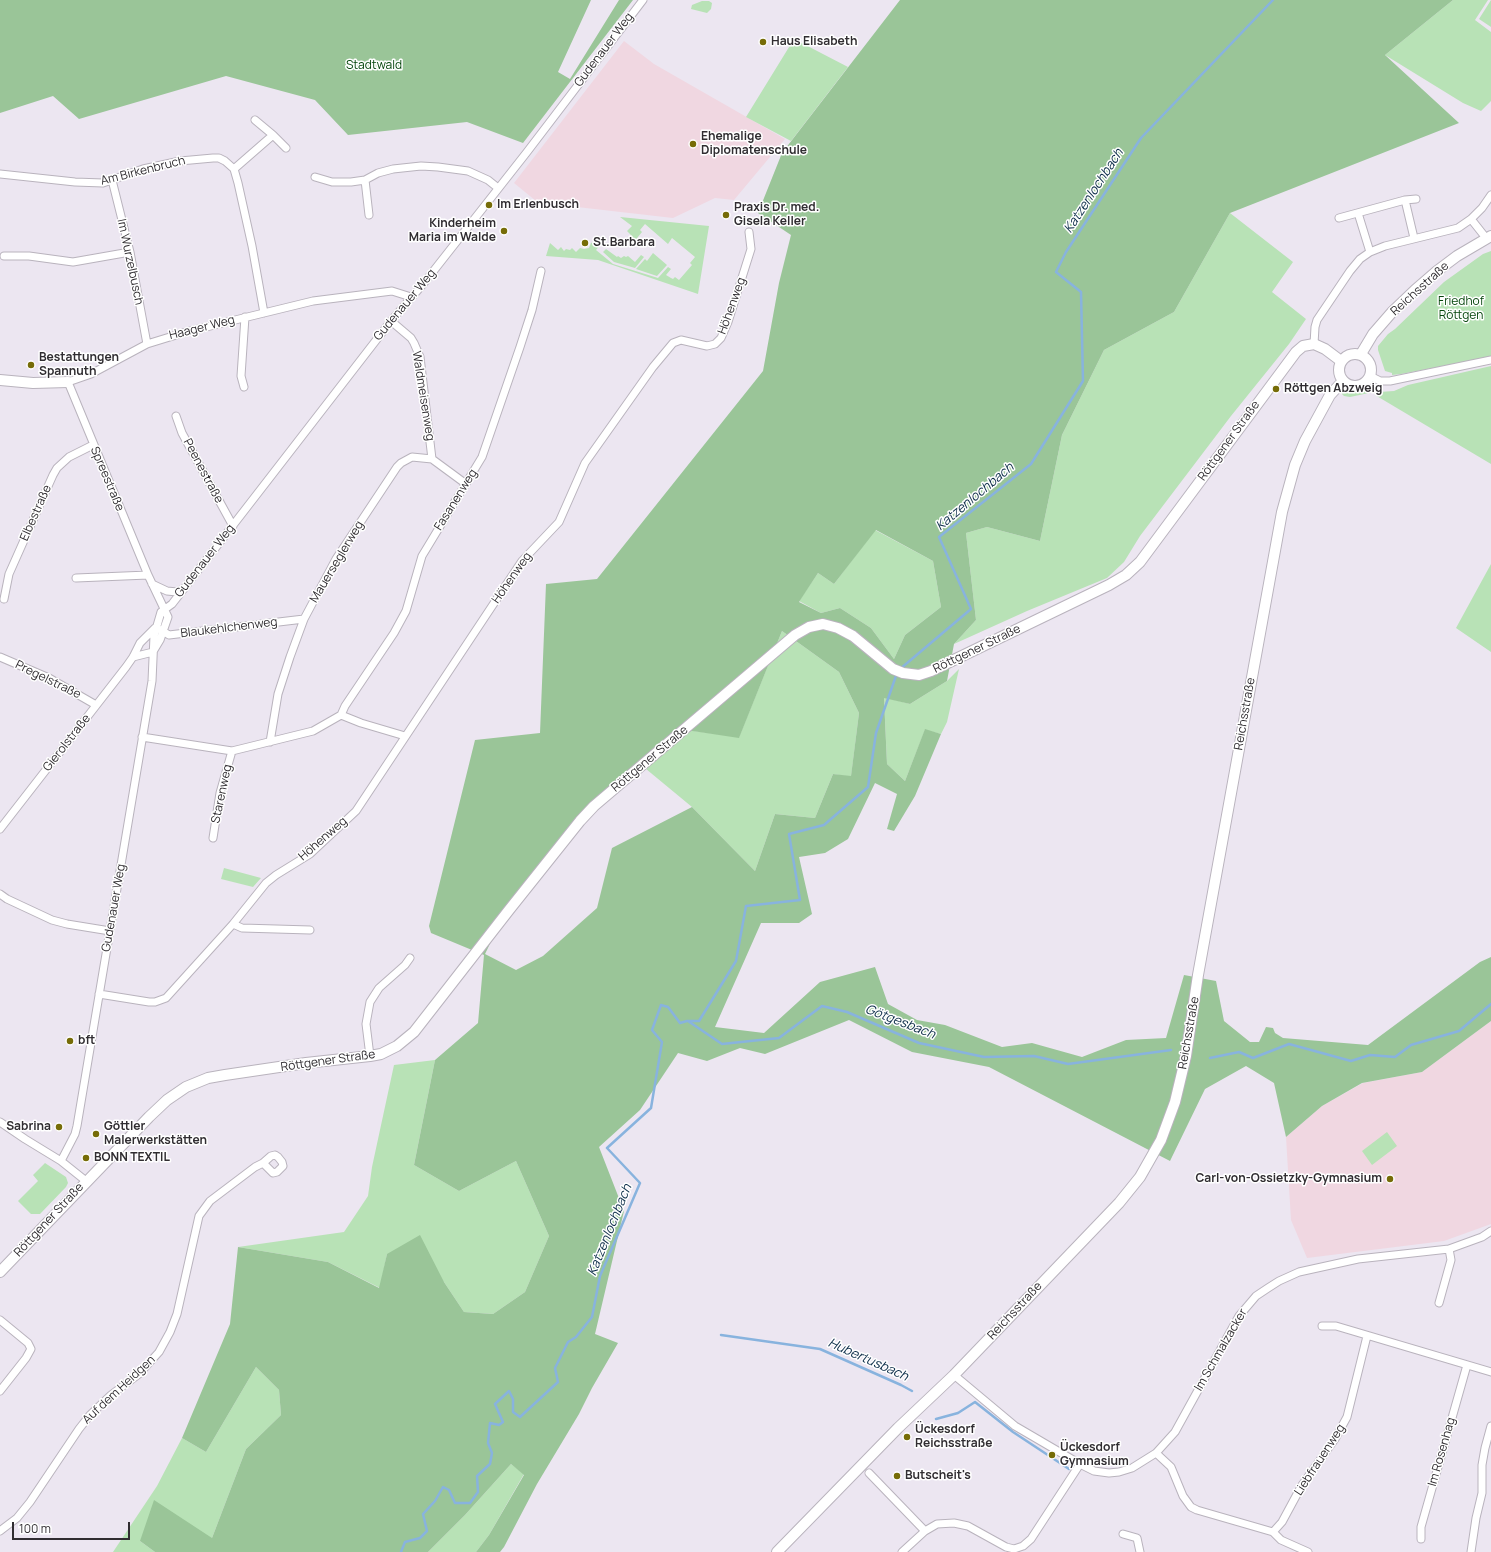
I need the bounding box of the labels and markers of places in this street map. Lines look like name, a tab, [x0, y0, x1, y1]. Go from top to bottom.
place label: Haus Elisabeth	[771, 35, 857, 49]
marker: Haus Elisabeth	[758, 37, 768, 47]
place label: Ehemalige Diplomatenschule	[701, 130, 807, 158]
marker: Ehemalige Diplomatenschule	[688, 139, 698, 149]
place label: Im Erlenbusch	[497, 198, 579, 212]
marker: Im Erlenbusch	[484, 200, 494, 210]
place label: Praxis Dr. med. Gisela Keller	[734, 201, 819, 229]
marker: Praxis Dr. med. Gisela Keller	[721, 210, 731, 220]
place label: Kinderheim Maria im Walde	[409, 217, 496, 245]
marker: Kinderheim Maria im Walde	[499, 226, 509, 236]
place label: St.Barbara	[593, 236, 655, 250]
marker: St.Barbara	[580, 238, 590, 248]
place label: Bestattungen Spannuth	[39, 351, 119, 379]
marker: Bestattungen Spannuth	[26, 360, 36, 370]
place label: Röttgen Abzweig	[1284, 382, 1382, 396]
marker: Röttgen Abzweig	[1271, 384, 1281, 394]
place label: bft	[78, 1034, 95, 1048]
marker: bft	[65, 1036, 75, 1046]
place label: Sabrina	[6, 1120, 51, 1134]
place label: Göttler Malerwerkstätten	[104, 1120, 207, 1148]
marker: Sabrina	[54, 1122, 64, 1132]
marker: Göttler Malerwerkstätten	[91, 1129, 101, 1139]
place label: BONN TEXTIL	[94, 1151, 170, 1165]
marker: BONN TEXTIL	[81, 1153, 91, 1163]
place label: Carl-von-Ossietzky-Gymnasium	[1195, 1172, 1382, 1186]
marker: Carl-von-Ossietzky-Gymnasium	[1385, 1174, 1395, 1184]
place label: Ückesdorf Reichsstraße	[915, 1423, 992, 1451]
marker: Ückesdorf Reichsstraße	[902, 1432, 912, 1442]
place label: Ückesdorf Gymnasium	[1060, 1441, 1129, 1469]
marker: Ückesdorf Gymnasium	[1047, 1450, 1057, 1460]
place label: Butscheit's	[905, 1469, 971, 1483]
marker: Butscheit's	[892, 1471, 902, 1481]

